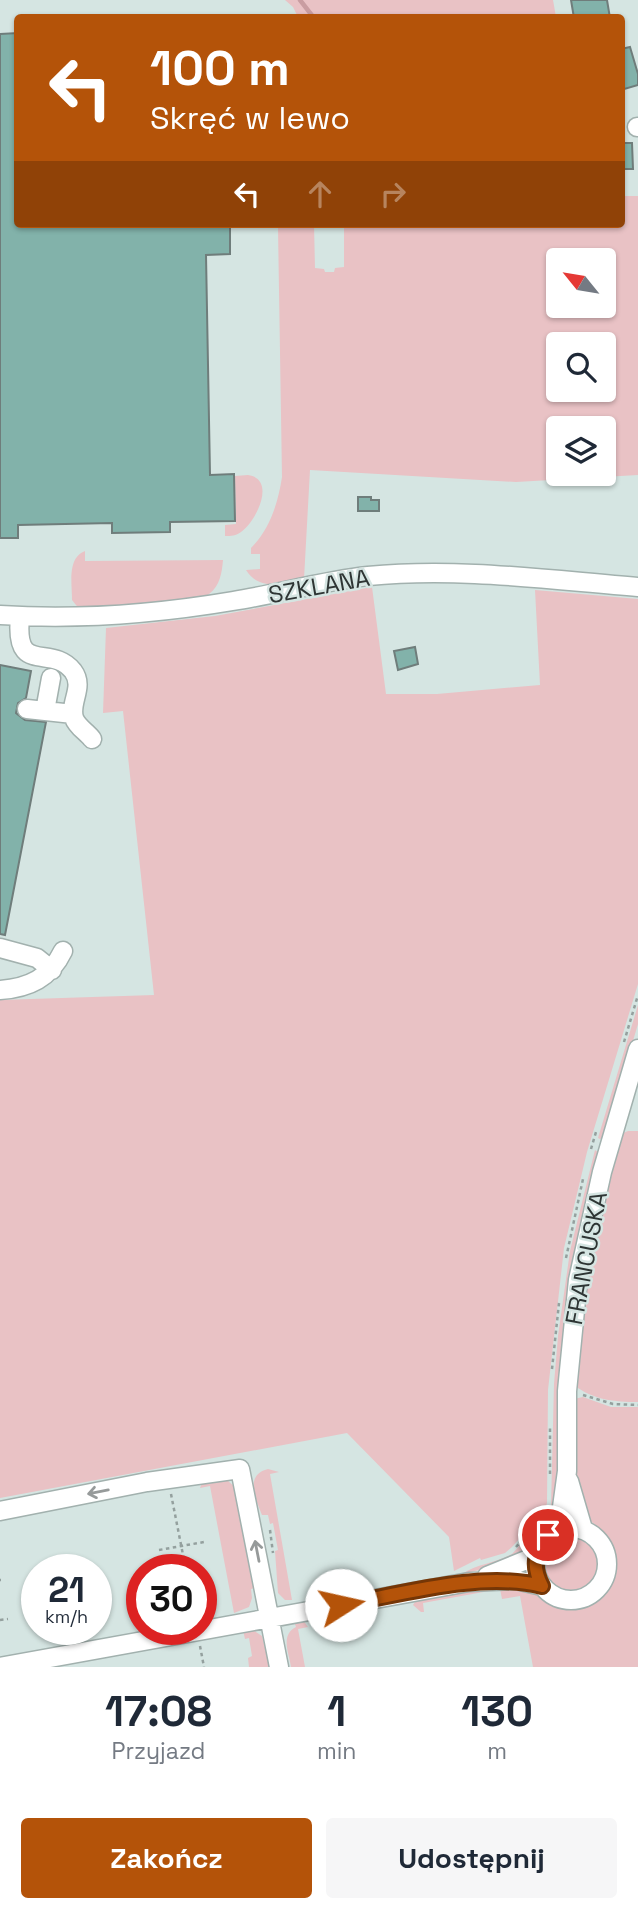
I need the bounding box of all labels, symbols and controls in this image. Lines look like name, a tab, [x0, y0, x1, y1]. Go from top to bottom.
text: 100 m	[150, 37, 290, 99]
icon: left	[35, 42, 126, 133]
text: Skręć w lewo	[150, 98, 350, 138]
icon: left	[228, 175, 266, 213]
icon: ahead	[301, 175, 339, 213]
icon: right	[374, 175, 412, 213]
north arrow	[546, 248, 616, 318]
map controls	[546, 248, 616, 486]
button: search	[546, 332, 616, 402]
button: layers	[546, 416, 616, 486]
street label: SZKLANA	[266, 562, 372, 610]
street label: FRANCUSKA	[558, 1189, 614, 1327]
one-way arrow	[87, 1486, 110, 1499]
pin	[518, 1505, 578, 1565]
icon: arrive	[529, 1516, 567, 1554]
one-way arrow	[250, 1540, 264, 1563]
speed limit sign: 30	[126, 1554, 217, 1645]
text: 21	[48, 1568, 85, 1612]
position arrow	[304, 1568, 378, 1642]
text: km/h	[45, 1605, 88, 1628]
text: 17:08	[105, 1685, 212, 1738]
text: 1	[327, 1685, 346, 1738]
text: 130	[461, 1685, 533, 1738]
text: Przyjazd	[112, 1736, 205, 1766]
text: min	[317, 1736, 356, 1766]
text: m	[487, 1736, 507, 1766]
button: Zakończ	[21, 1818, 312, 1898]
button: Udostępnij	[326, 1818, 617, 1898]

